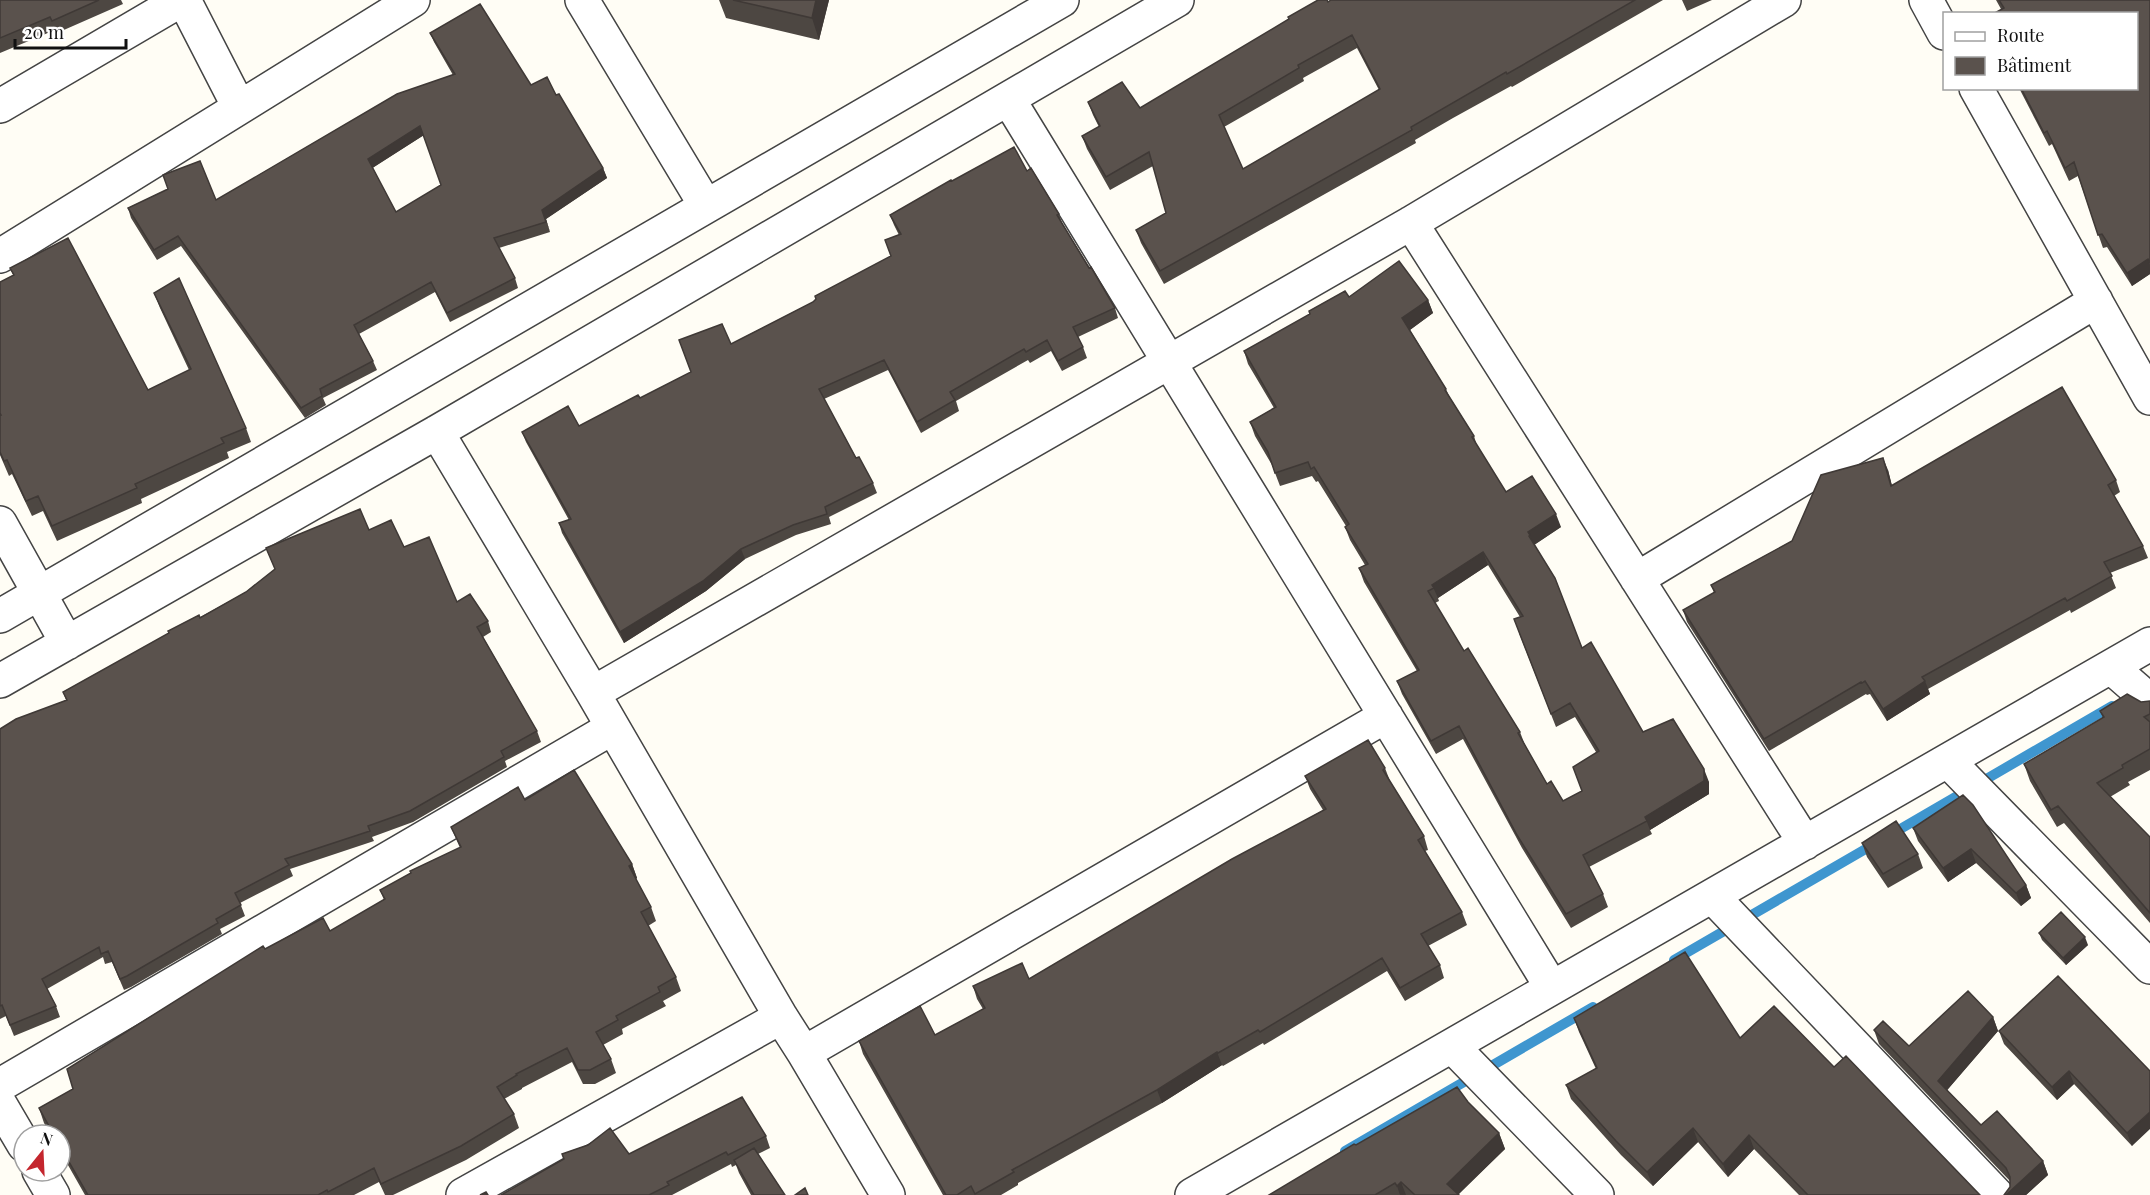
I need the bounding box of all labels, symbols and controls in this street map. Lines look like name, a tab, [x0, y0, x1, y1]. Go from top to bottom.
scale bar	[15, 12, 126, 50]
legend	[1943, 12, 2138, 90]
text: 20 m	[24, 20, 64, 44]
text: Route	[1997, 23, 2044, 47]
text: Bâtiment	[1997, 53, 2072, 77]
north arrow	[12, 1123, 72, 1183]
text: N	[38, 1126, 56, 1150]

